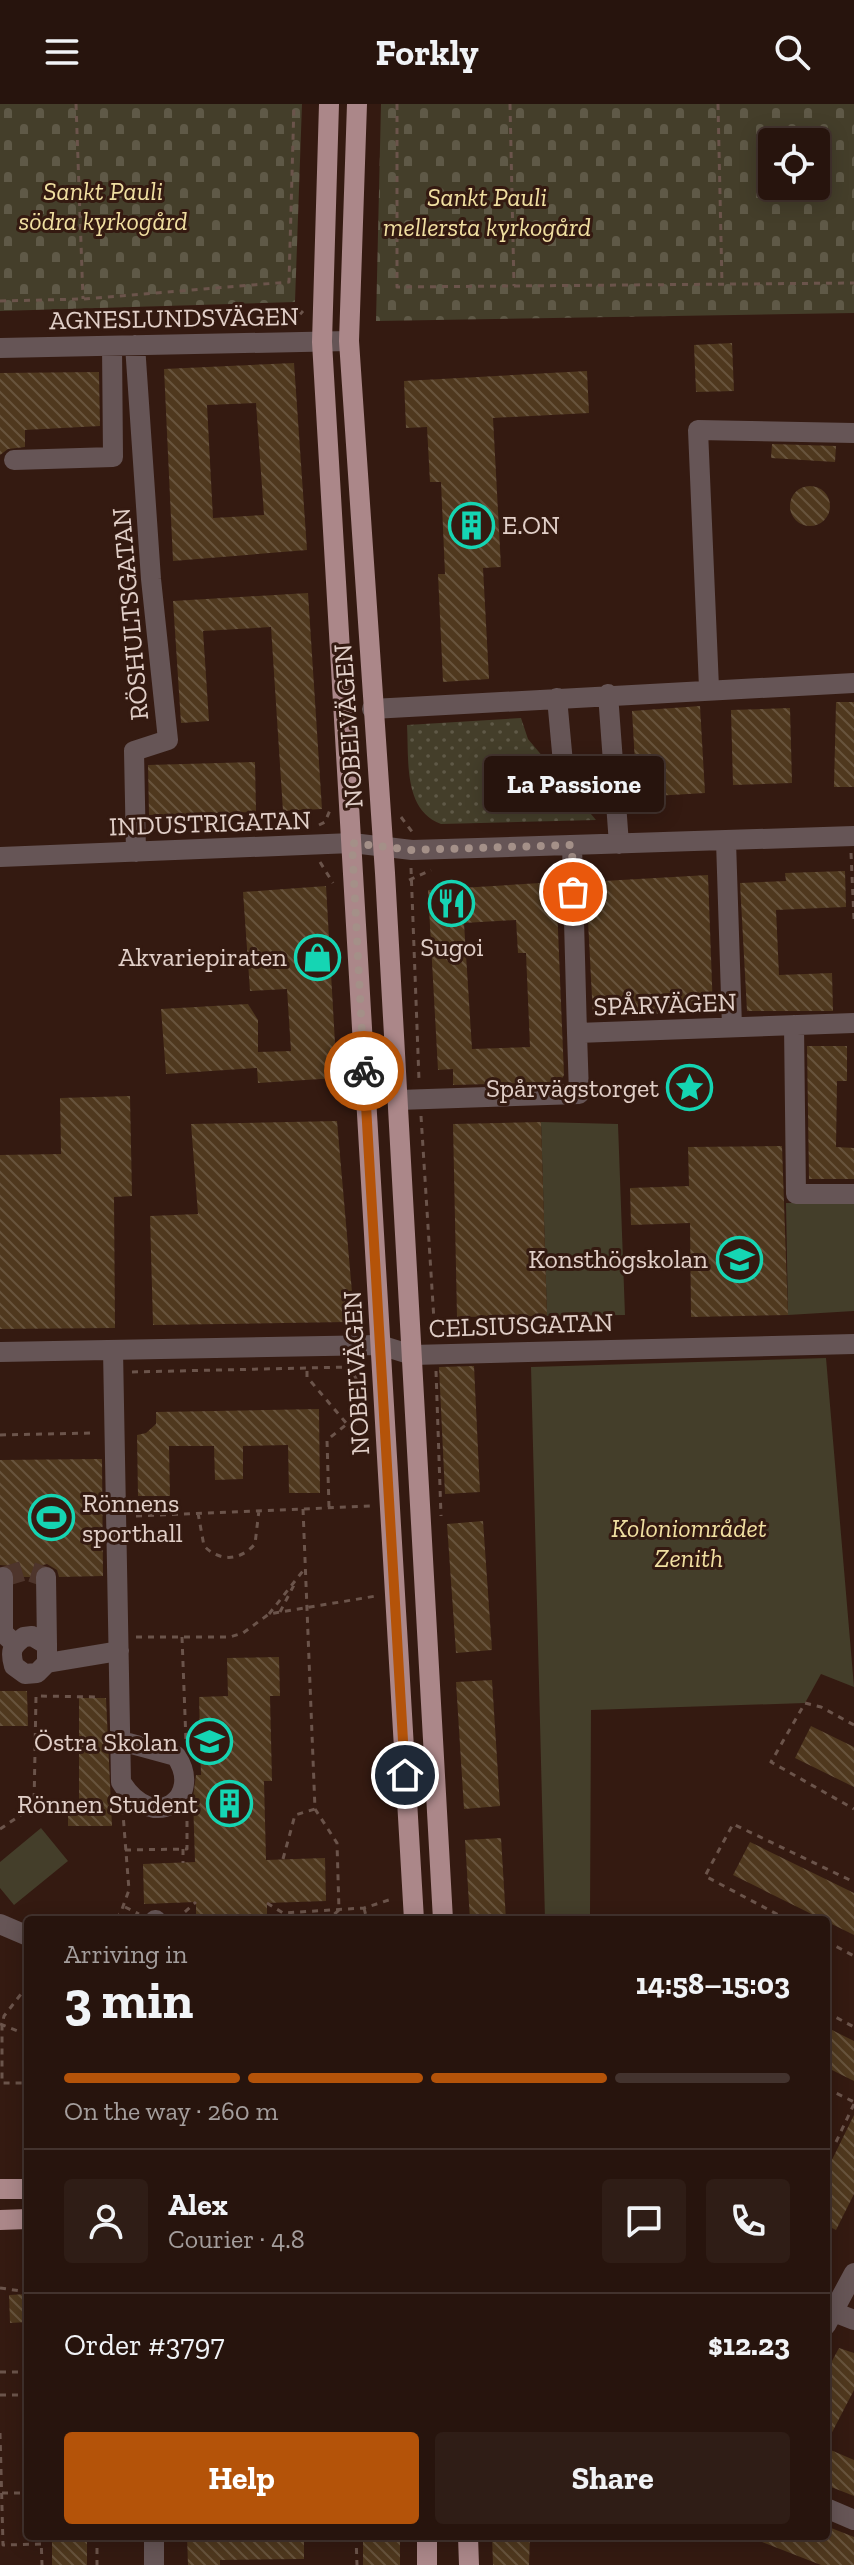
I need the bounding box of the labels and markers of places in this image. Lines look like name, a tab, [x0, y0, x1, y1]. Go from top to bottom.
building icon: E.ON	[447, 501, 495, 549]
place label: E.ON	[502, 509, 560, 541]
callout: La Passione	[483, 756, 663, 812]
pin	[539, 858, 607, 926]
restaurant icon: Sugoi	[428, 880, 476, 928]
place label: Sugoi	[420, 931, 484, 963]
shop icon: Akvariepiraten	[294, 933, 342, 981]
place label: Akvariepiraten	[119, 941, 287, 973]
place icon: Spårvägstorget	[666, 1064, 714, 1112]
place label: Spårvägstorget	[486, 1072, 659, 1104]
school or university icon: Konsthögskolan	[715, 1235, 763, 1283]
place label: Konsthögskolan	[528, 1243, 708, 1275]
place label: Rönnens sporthall	[82, 1487, 183, 1549]
sports icon: Rönnens sporthall	[27, 1494, 75, 1542]
school or university icon: Östra Skolan	[185, 1718, 233, 1766]
place label: Östra Skolan	[34, 1726, 178, 1758]
pin	[371, 1741, 439, 1809]
building icon: Rönnen Student	[205, 1780, 253, 1828]
place label: Rönnen Student	[17, 1788, 198, 1820]

